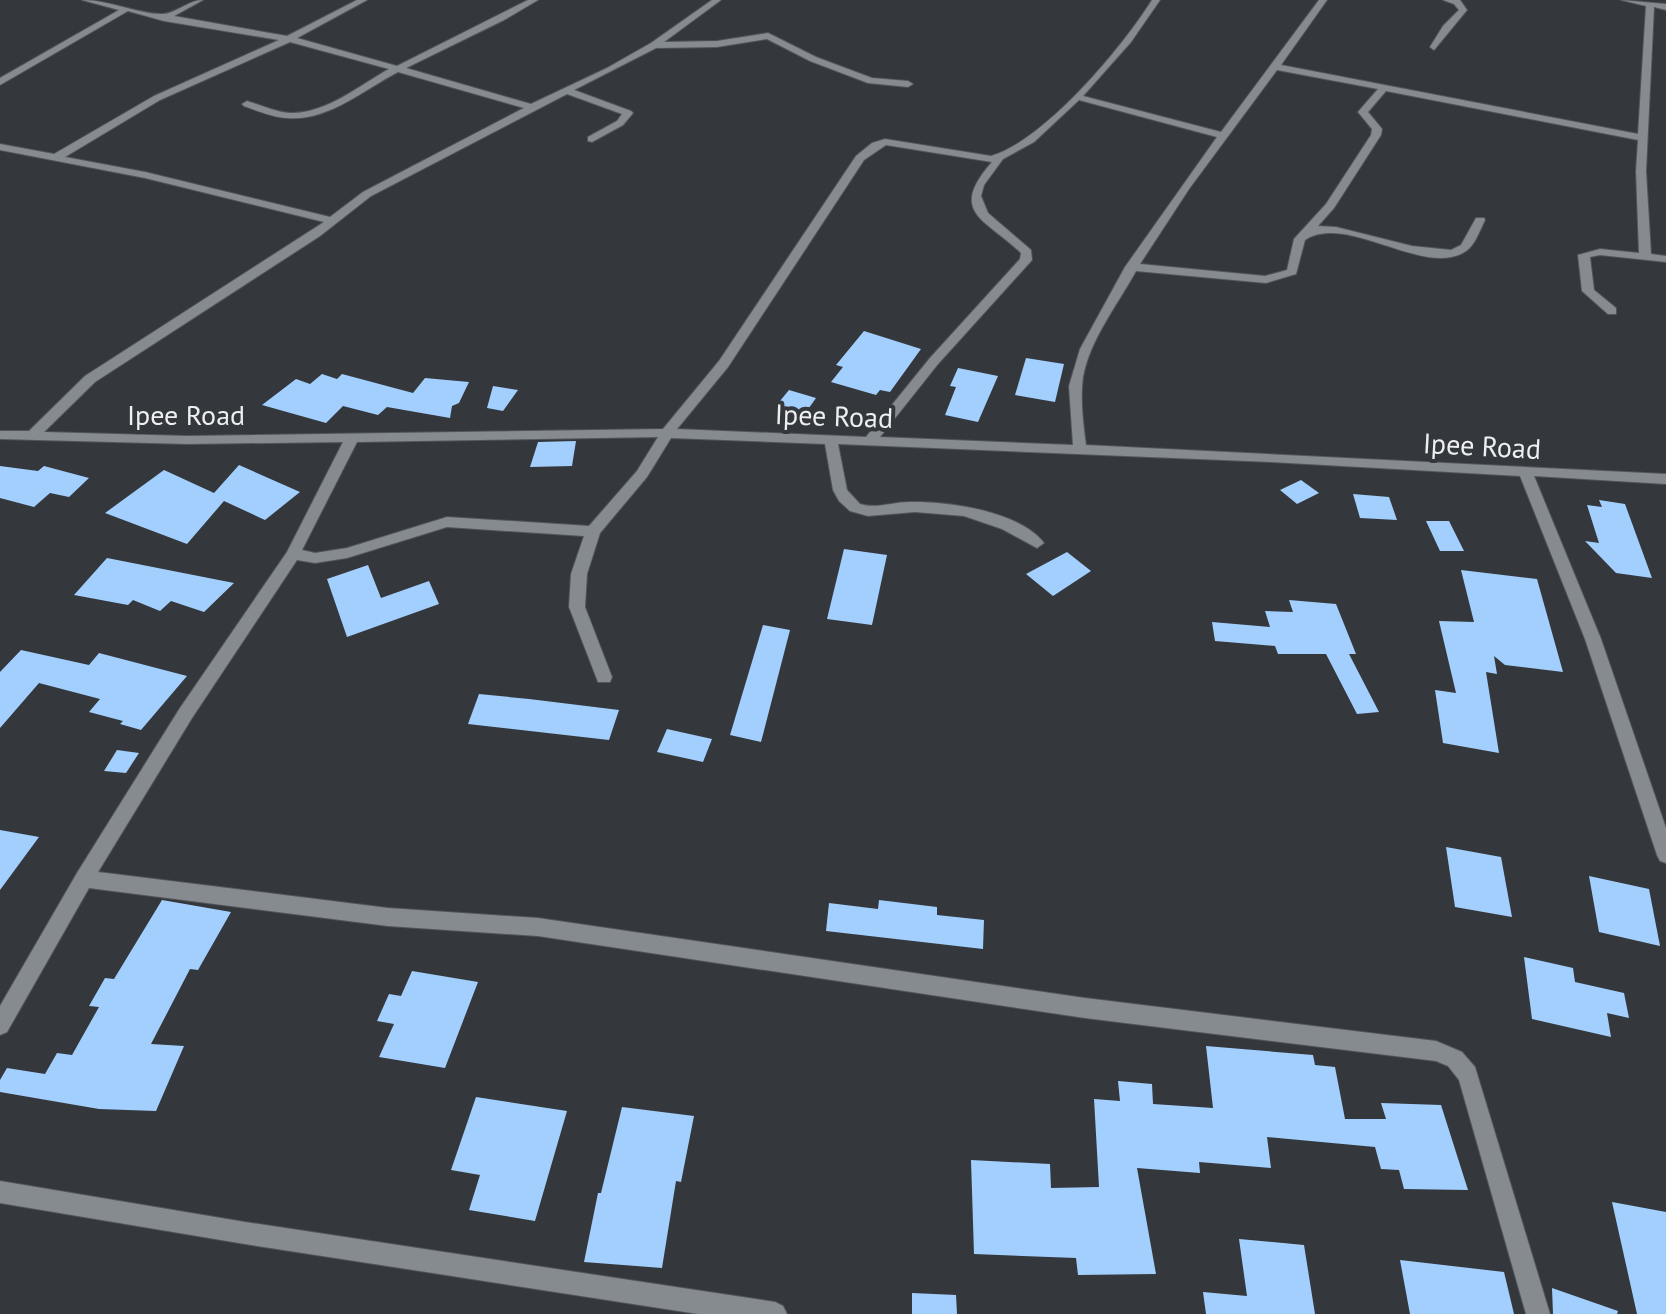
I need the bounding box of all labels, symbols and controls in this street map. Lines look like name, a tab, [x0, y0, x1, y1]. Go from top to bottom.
street label: Ipee Road	[774, 395, 894, 436]
street label: Ipee Road	[127, 396, 245, 433]
street label: Ipee Road	[1422, 424, 1542, 467]

